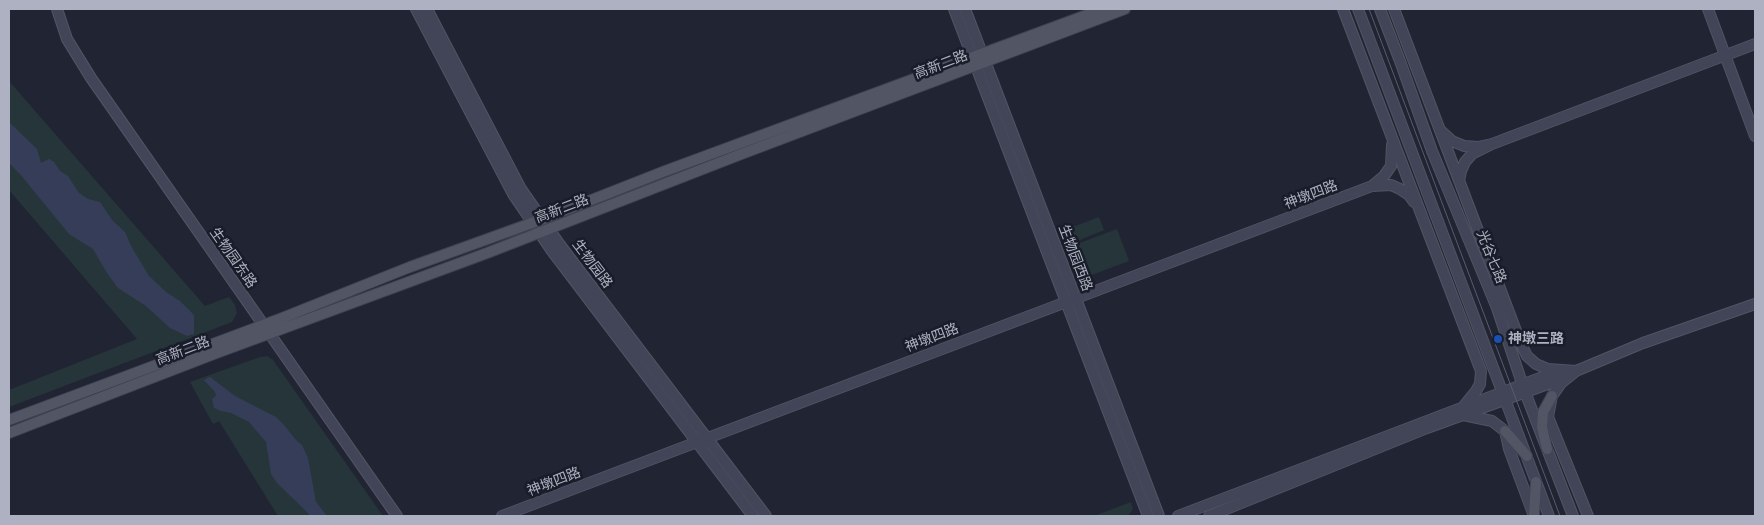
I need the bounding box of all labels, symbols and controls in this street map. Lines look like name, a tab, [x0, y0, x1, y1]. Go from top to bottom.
street label: 高新二路	[912, 47, 970, 83]
street label: 神墩四路	[1282, 177, 1340, 213]
street label: 高新二路	[533, 191, 591, 227]
street label: 生物园西路	[1055, 222, 1095, 294]
street label: 生物园东路	[206, 225, 260, 291]
street label: 光谷七路	[1473, 228, 1509, 286]
street label: 生物园路	[568, 237, 616, 291]
street label: 神墩四路	[903, 320, 961, 356]
place label: 神墩三路	[1508, 331, 1564, 347]
street label: 高新二路	[154, 333, 212, 369]
marker: 神墩三路	[1492, 333, 1504, 345]
street label: 神墩四路	[525, 464, 583, 500]

